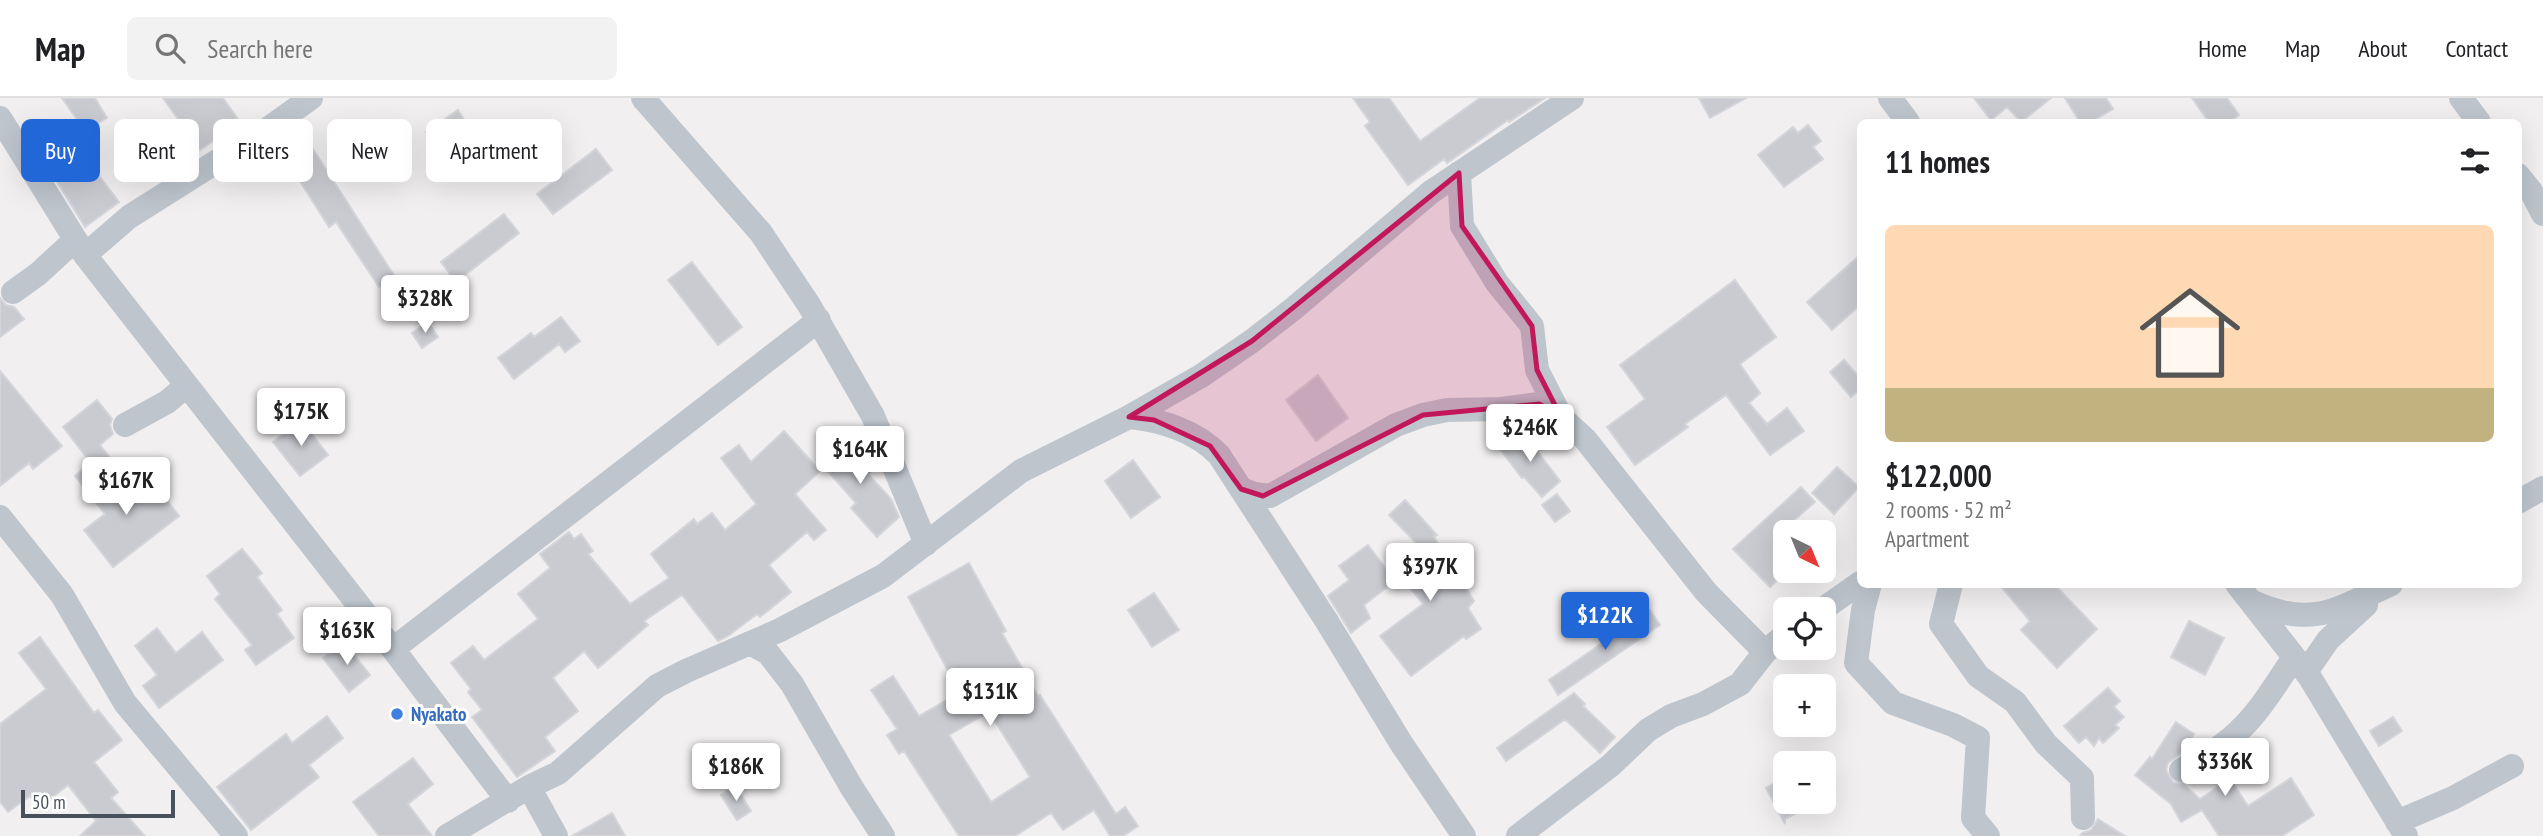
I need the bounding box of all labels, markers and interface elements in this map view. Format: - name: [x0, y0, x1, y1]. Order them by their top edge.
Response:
- search box: [127, 17, 617, 80]
- text: Map: [35, 27, 85, 70]
- icon: search: [151, 29, 189, 67]
- text: Search here: [207, 32, 313, 65]
- text: Home: [2198, 33, 2247, 64]
- text: Map: [2285, 33, 2320, 64]
- text: About: [2358, 33, 2407, 64]
- text: Contact: [2445, 33, 2508, 64]
- chip: Buy: [21, 119, 100, 182]
- chip: Rent: [114, 119, 199, 182]
- chip: Filters: [213, 119, 313, 182]
- chip: New: [327, 119, 412, 182]
- chip: Apartment: [426, 119, 562, 182]
- text: 11 homes: [1885, 142, 1990, 181]
- icon: filters: [2456, 142, 2494, 180]
- icon: home: [2127, 270, 2253, 396]
- pin: $328K: [376, 275, 474, 335]
- text: $328K: [397, 283, 453, 312]
- pin: $175K: [252, 388, 350, 448]
- text: $175K: [273, 396, 329, 425]
- pin: $246K: [1481, 404, 1579, 464]
- text: $246K: [1502, 412, 1558, 441]
- pin: $164K: [811, 426, 909, 486]
- text: $164K: [832, 434, 888, 463]
- text: $122,000: [1885, 456, 1992, 495]
- pin: $167K: [77, 458, 175, 517]
- text: $167K: [98, 465, 154, 494]
- text: 2 rooms · 52 m²: [1885, 495, 2012, 524]
- north arrow: [1773, 520, 1836, 583]
- map controls: [1773, 520, 1836, 814]
- text: Apartment: [1885, 524, 1969, 553]
- pin: $397K: [1381, 544, 1479, 603]
- text: $397K: [1402, 551, 1458, 580]
- pin: $122K: [1556, 592, 1654, 652]
- button: locate: [1773, 597, 1836, 660]
- text: $122K: [1577, 600, 1633, 629]
- pin: $163K: [298, 608, 396, 667]
- text: $163K: [319, 615, 375, 644]
- pin: $131K: [941, 668, 1039, 728]
- button: +: [1773, 674, 1836, 737]
- text: $131K: [962, 676, 1018, 705]
- place label: Nyakato: [411, 702, 466, 726]
- marker: Nyakato: [389, 706, 405, 722]
- pin: $336K: [2176, 738, 2274, 798]
- pin: $186K: [687, 744, 785, 803]
- text: $336K: [2197, 746, 2253, 775]
- text: $186K: [708, 751, 764, 780]
- button: −: [1773, 751, 1836, 814]
- scale bar: [21, 787, 175, 819]
- text: 50 m: [32, 790, 66, 814]

